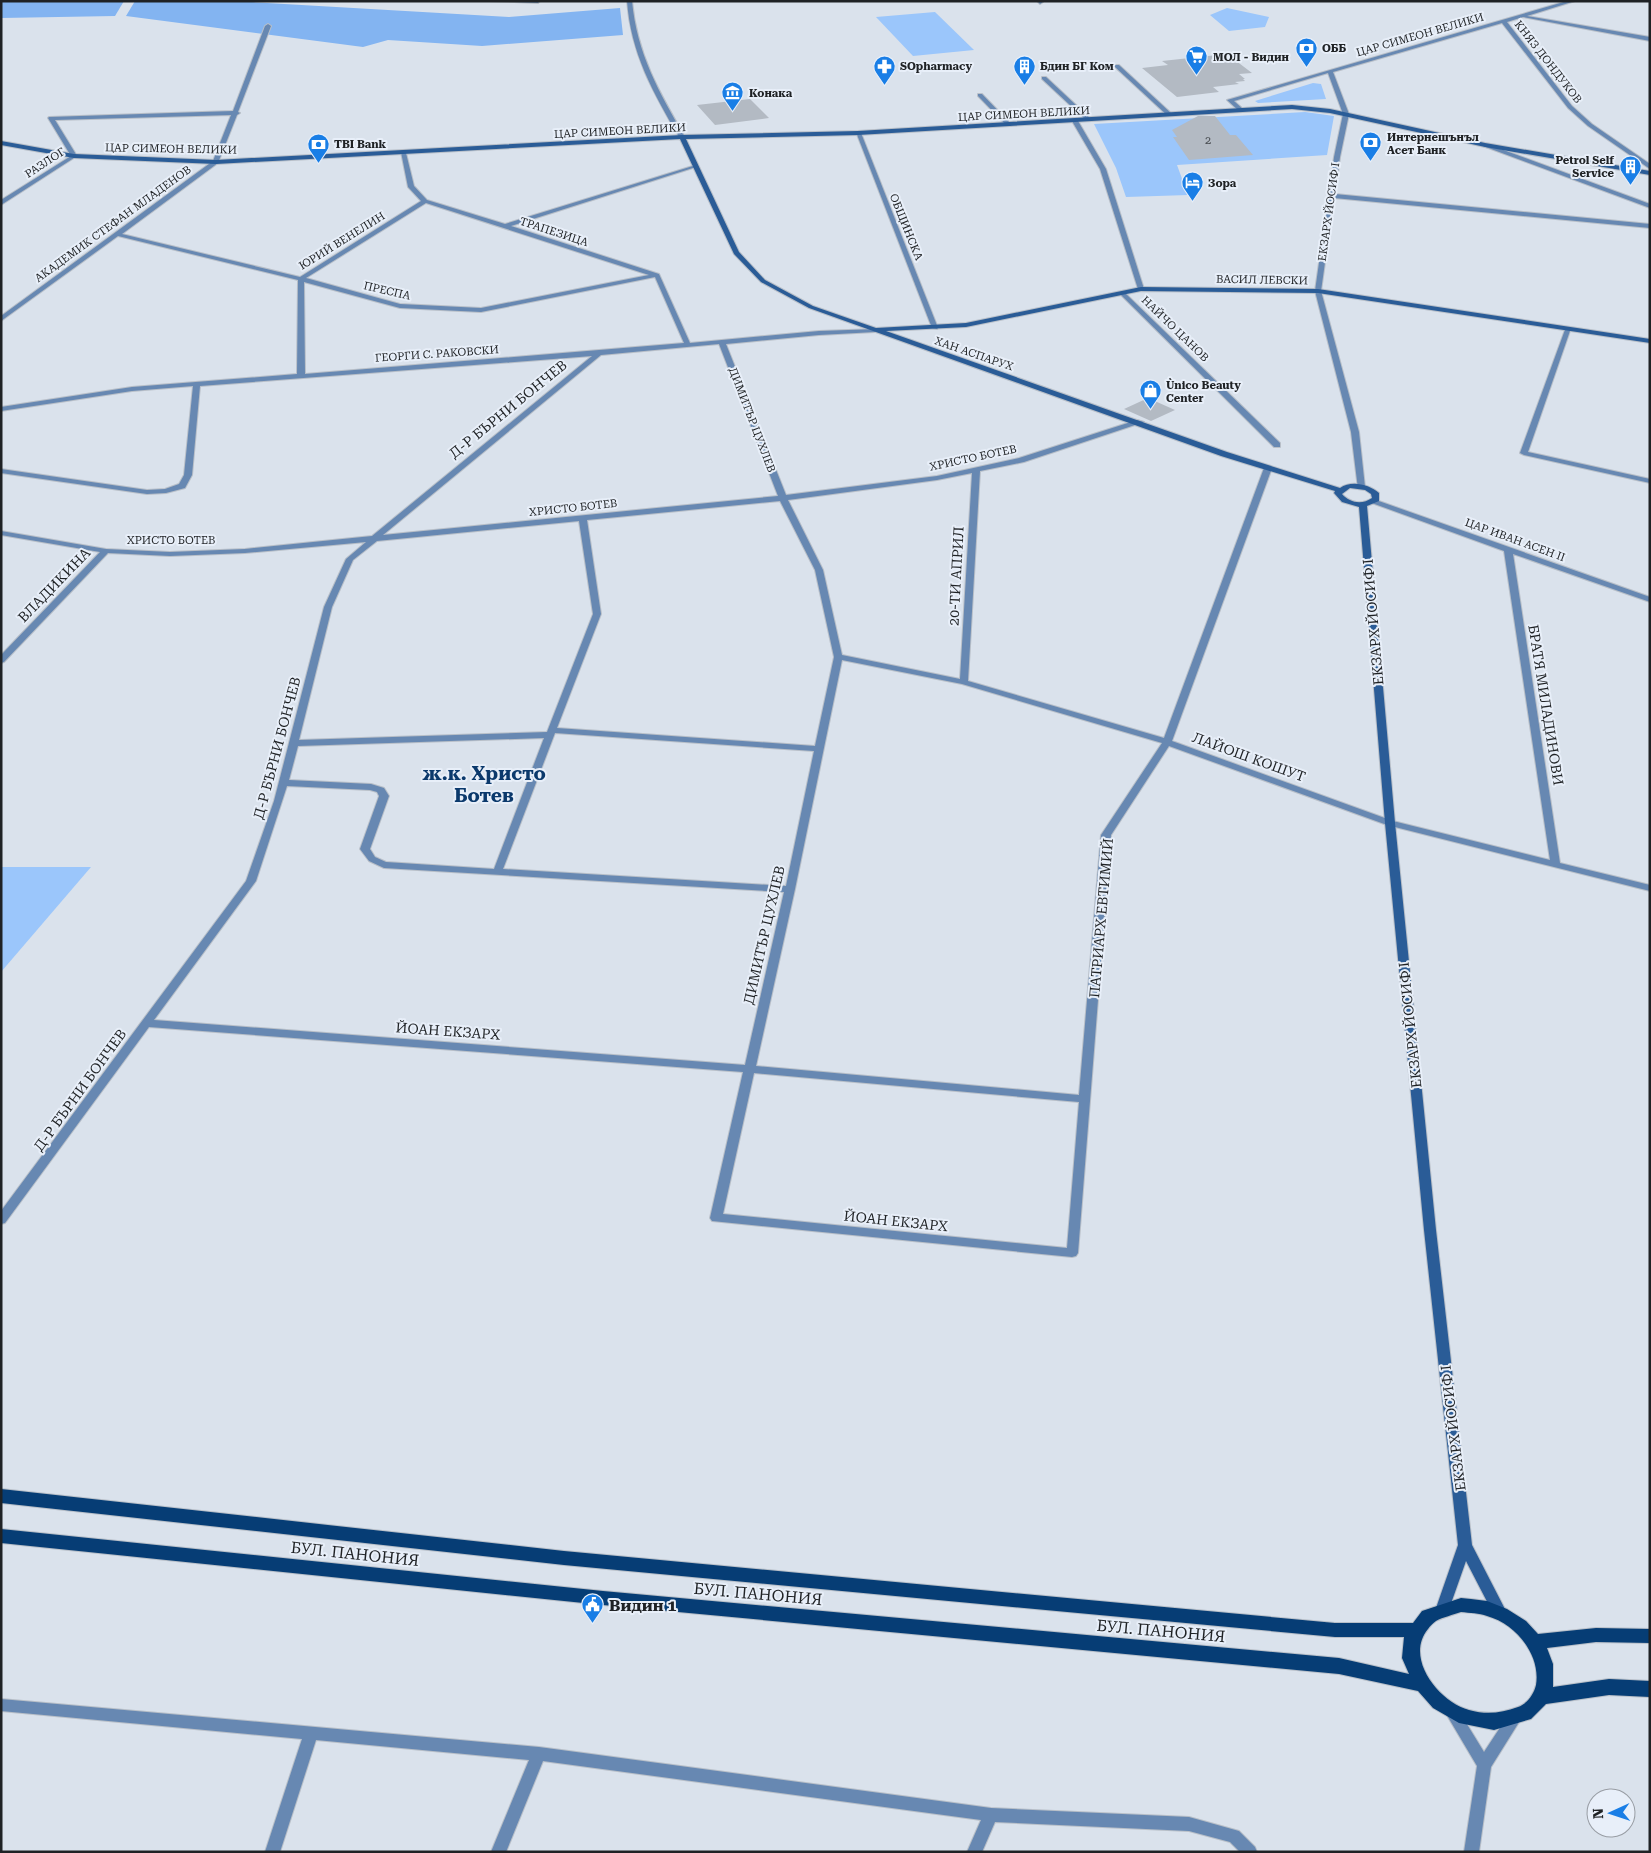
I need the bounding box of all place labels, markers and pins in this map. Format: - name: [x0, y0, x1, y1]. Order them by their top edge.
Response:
- bank icon: ОББ: [1294, 36, 1318, 67]
- place label: ОББ: [1322, 42, 1346, 55]
- supermarket icon: МОЛ - Видин: [1185, 45, 1209, 76]
- place label: МОЛ - Видин: [1213, 51, 1289, 64]
- pharmacy icon: SOpharmacy: [872, 54, 896, 85]
- building icon: Бдин БГ Ком: [1012, 54, 1036, 85]
- place label: SOpharmacy: [900, 60, 972, 73]
- place label: Бдин БГ Ком: [1040, 60, 1114, 73]
- museum icon: Конака: [721, 81, 745, 112]
- place label: Конака: [749, 87, 793, 100]
- bank icon: Интернешънъл Асет Банк: [1359, 131, 1383, 162]
- place label: Интернешънъл Асет Банк: [1387, 131, 1479, 157]
- bank icon: TBI Bank: [306, 132, 330, 163]
- place label: TBI Bank: [334, 138, 387, 151]
- place label: Petrol Self Service: [1555, 154, 1615, 180]
- building icon: Petrol Self Service: [1618, 154, 1642, 185]
- hotel icon: Зора: [1180, 171, 1204, 202]
- place label: Зора: [1208, 177, 1237, 190]
- place label: Ùnico Beauty Center: [1166, 378, 1241, 405]
- shop icon: Ùnico Beauty Center: [1138, 379, 1162, 410]
- public building icon: Видин 1: [581, 1593, 605, 1624]
- place label: Видин 1: [609, 1596, 677, 1615]

